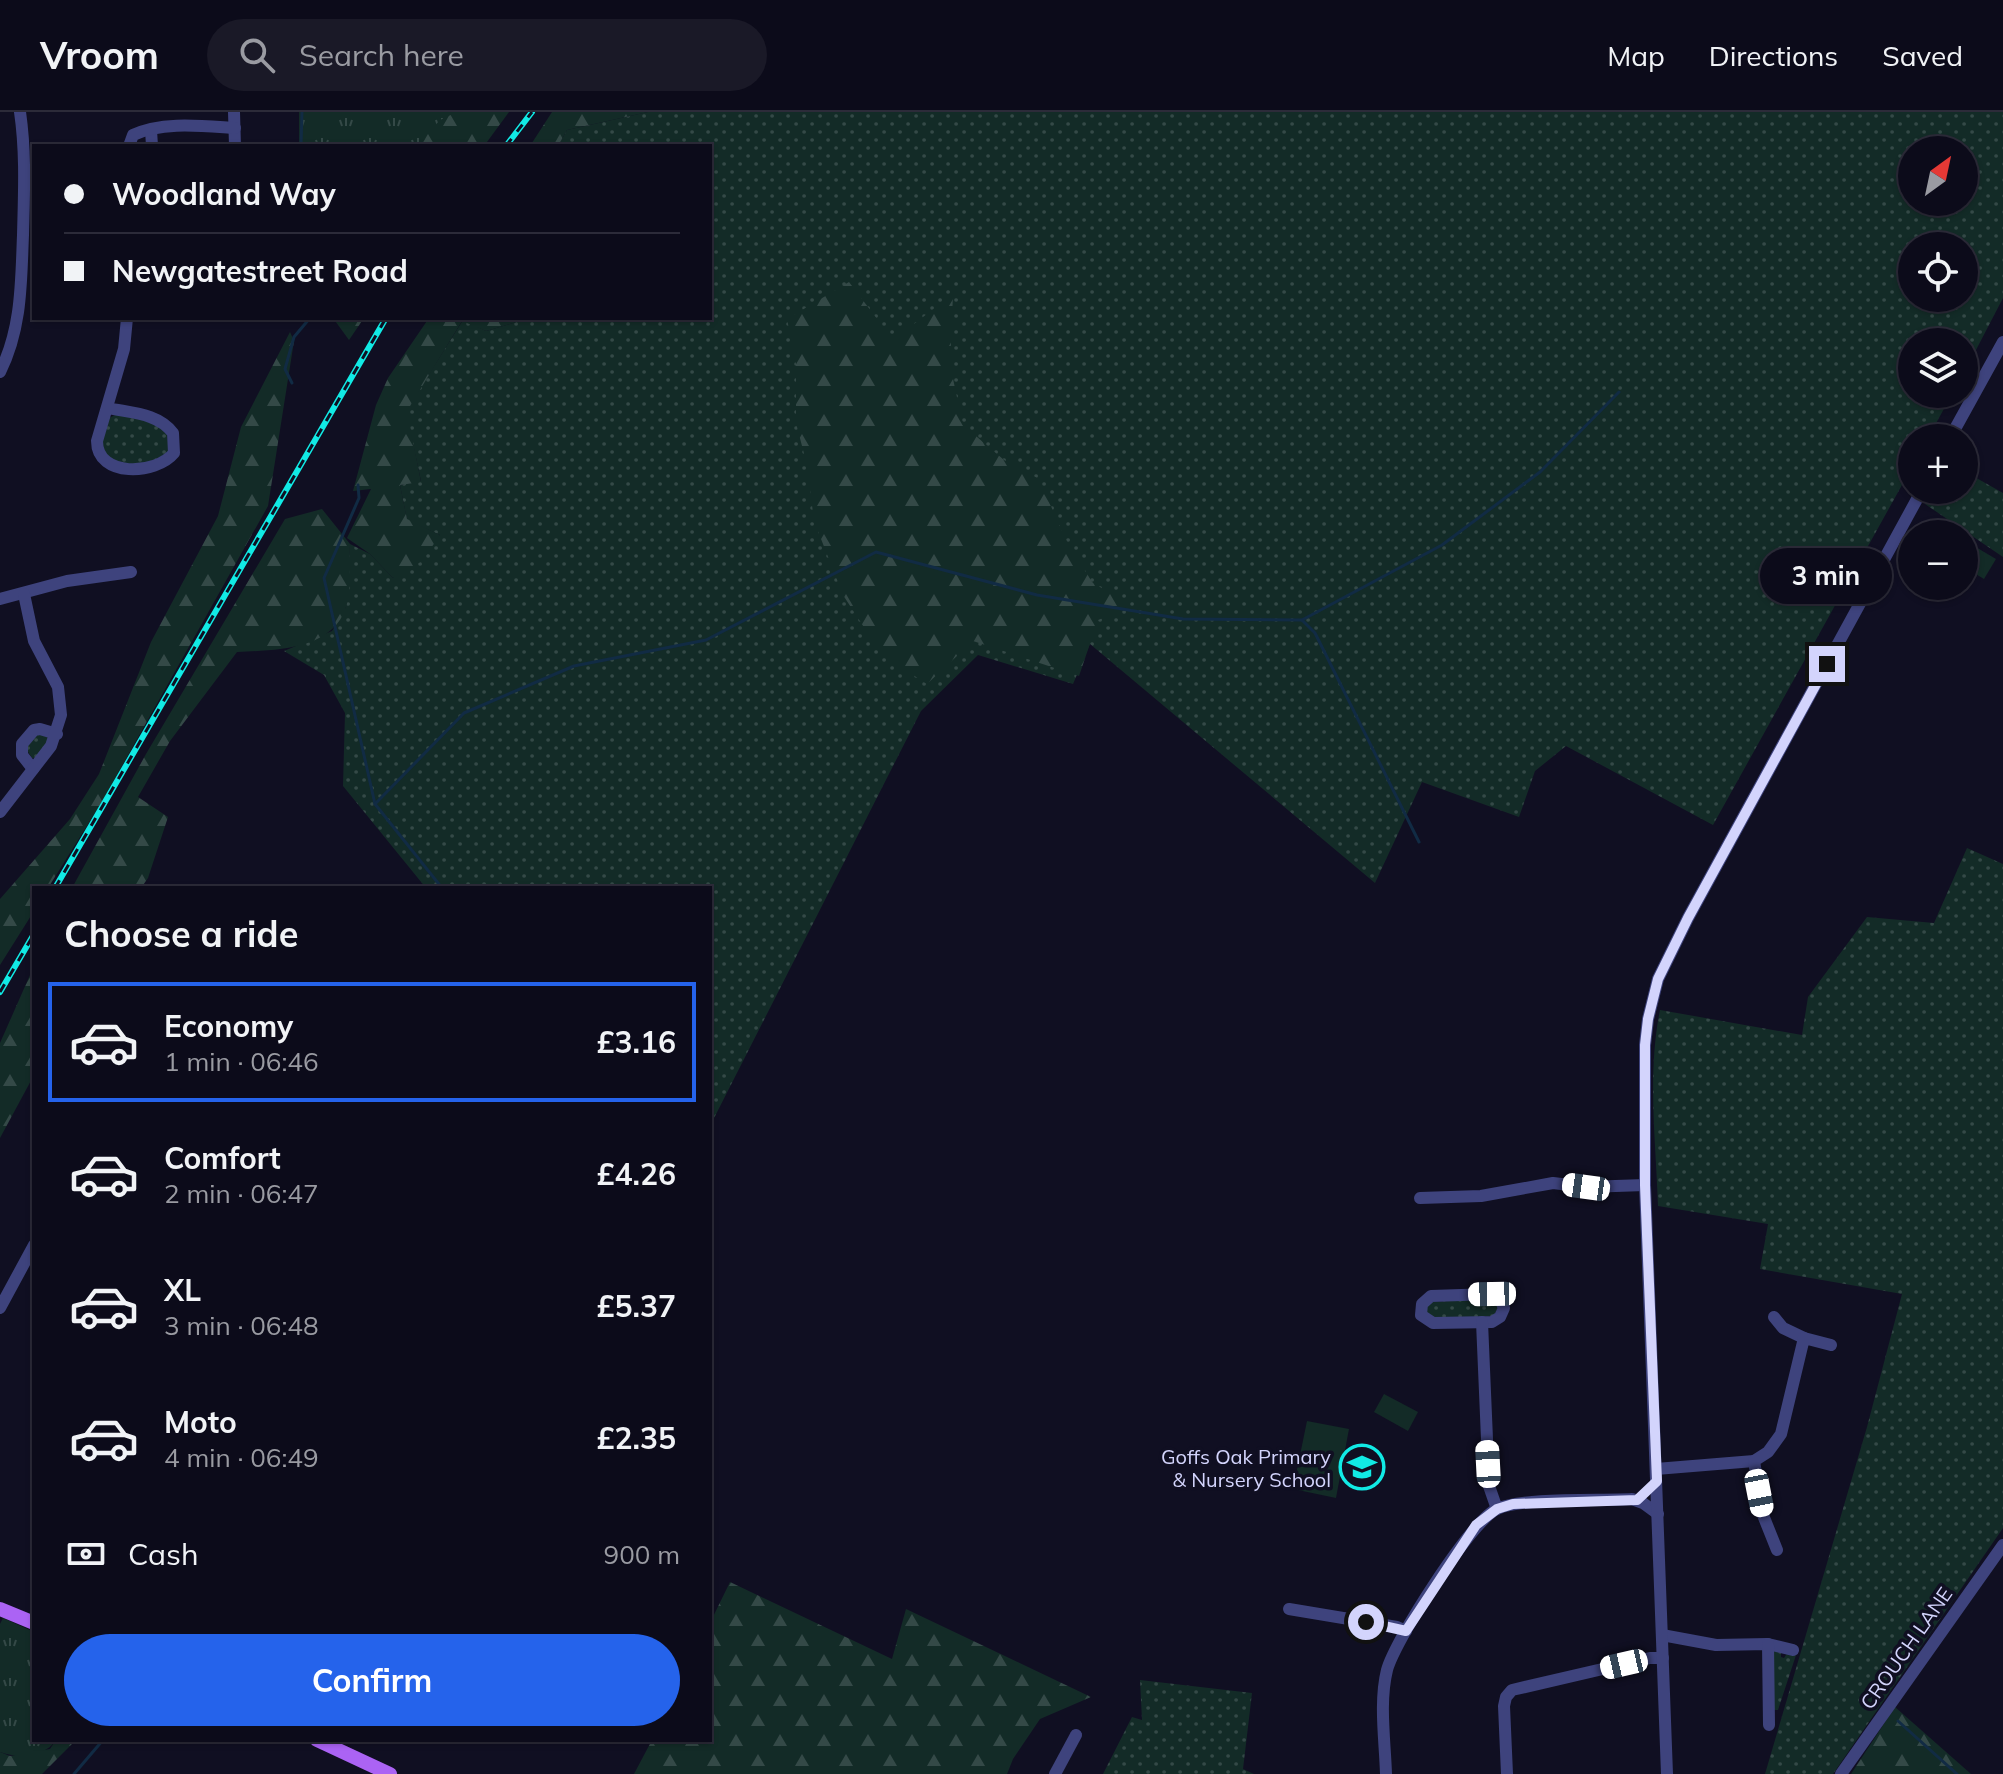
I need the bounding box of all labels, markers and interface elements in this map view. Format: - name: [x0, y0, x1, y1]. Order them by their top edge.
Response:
- search box: [207, 19, 767, 91]
- text: Vroom: [40, 31, 159, 79]
- icon: search: [235, 33, 279, 77]
- text: Search here: [299, 36, 464, 74]
- text: Map: [1607, 38, 1665, 73]
- text: Directions: [1709, 38, 1838, 73]
- text: Saved: [1882, 38, 1963, 73]
- north arrow: [1898, 136, 1978, 216]
- map controls: [1898, 136, 1978, 600]
- text: Woodland Way: [112, 175, 336, 213]
- button: locate: [1898, 232, 1978, 312]
- text: Newgatestreet Road: [112, 252, 408, 290]
- button: layers: [1898, 328, 1978, 408]
- button: +: [1898, 424, 1978, 504]
- button: −: [1898, 520, 1978, 600]
- callout: 3 min: [1761, 548, 1893, 604]
- text: 3 min: [1792, 559, 1860, 592]
- route end: [1809, 646, 1845, 682]
- text: Choose a ride: [64, 911, 298, 956]
- icon: car: [68, 1006, 140, 1078]
- text: Economy: [164, 1007, 293, 1045]
- text: £3.16: [597, 1023, 676, 1061]
- text: 1 min · 06:46: [164, 1045, 319, 1078]
- icon: car: [68, 1138, 140, 1210]
- text: Comfort: [164, 1139, 281, 1177]
- text: £4.26: [597, 1155, 676, 1193]
- car: [1561, 1172, 1611, 1202]
- text: 2 min · 06:47: [164, 1177, 319, 1210]
- icon: car: [68, 1270, 140, 1342]
- text: XL: [164, 1271, 201, 1309]
- car: [1468, 1282, 1516, 1306]
- text: £5.37: [597, 1287, 676, 1325]
- text: 3 min · 06:48: [164, 1309, 319, 1342]
- icon: car: [68, 1402, 140, 1474]
- text: Moto: [164, 1403, 237, 1441]
- text: £2.35: [597, 1419, 676, 1457]
- car: [1475, 1439, 1501, 1489]
- text: 4 min · 06:49: [164, 1441, 319, 1474]
- school or university icon: Goffs Oak Primary & Nursery School: [1338, 1443, 1386, 1491]
- place label: Goffs Oak Primary & Nursery School: [1161, 1444, 1331, 1492]
- car: [1743, 1467, 1775, 1519]
- icon: cash: [64, 1532, 108, 1576]
- text: Cash: [128, 1535, 199, 1573]
- text: 900 m: [604, 1538, 680, 1571]
- street label: CROUCH LANE: [1855, 1582, 1957, 1714]
- route start: [1348, 1604, 1384, 1640]
- button: Confirm: [64, 1634, 680, 1726]
- car: [1598, 1647, 1650, 1681]

